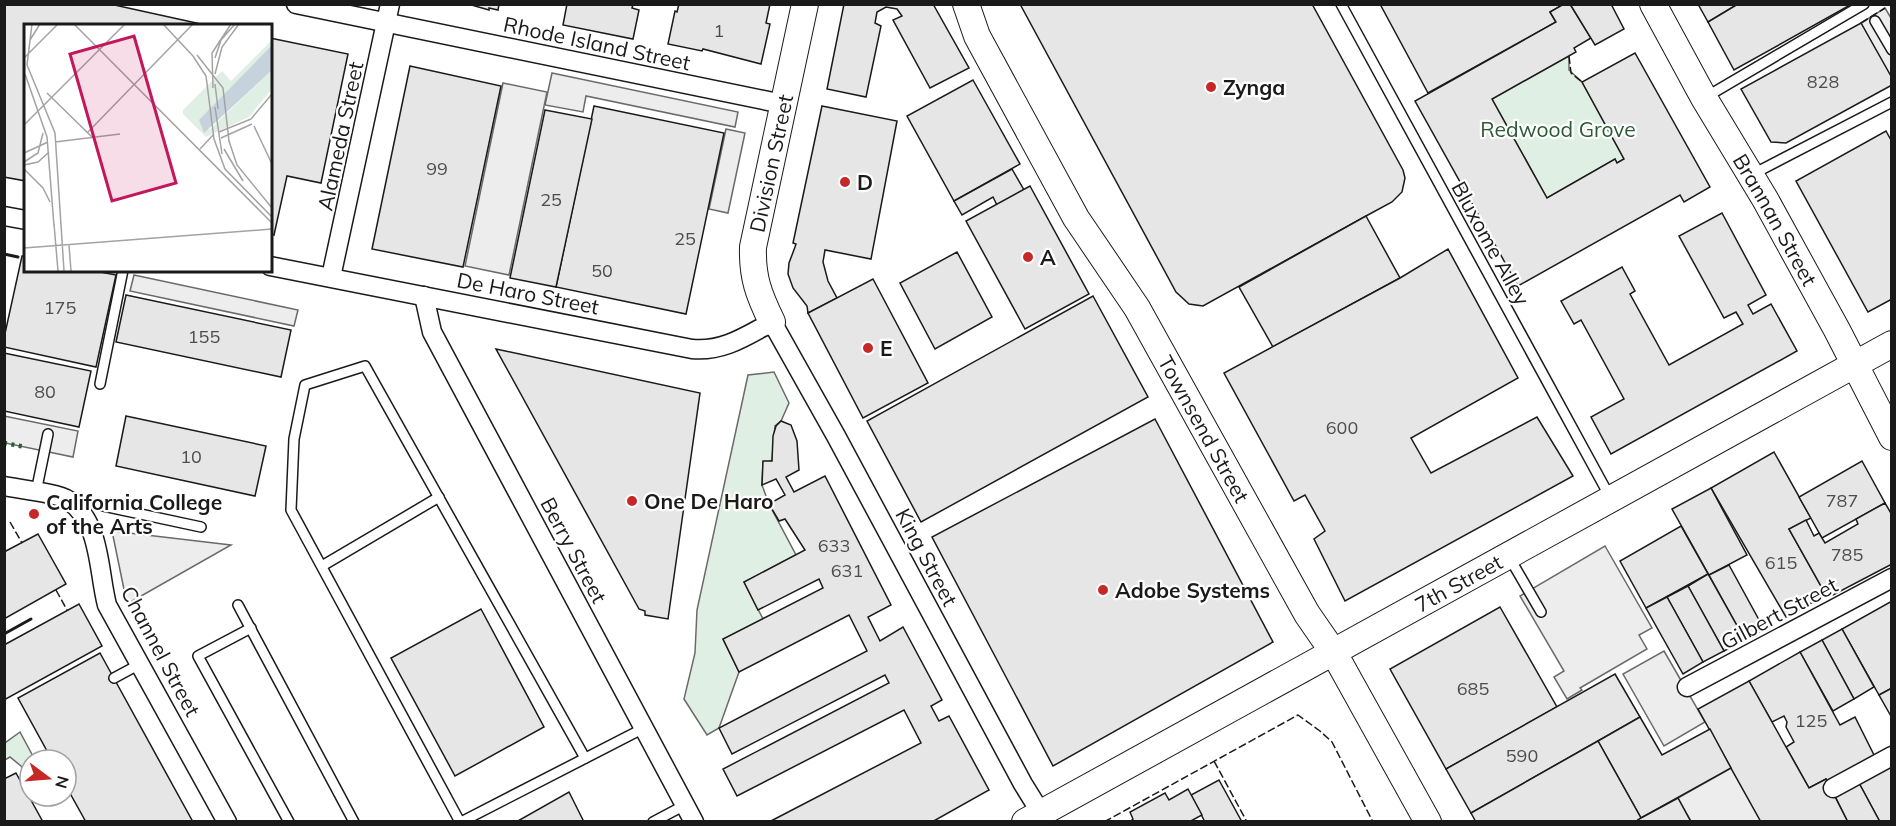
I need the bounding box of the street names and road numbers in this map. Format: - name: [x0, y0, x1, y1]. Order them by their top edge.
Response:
- street label: Rhode Island Street: [501, 11, 693, 75]
- street label: Alameda Street: [312, 59, 368, 213]
- street label: Division Street: [744, 92, 798, 234]
- street label: Brannan Street: [1728, 149, 1823, 290]
- street label: Bluxome Alley: [1446, 177, 1536, 309]
- street label: De Haro Street: [455, 266, 601, 320]
- street label: Townsend Street: [1153, 351, 1255, 507]
- street label: Berry Street: [535, 493, 613, 607]
- street label: King Street: [890, 504, 964, 610]
- street label: 7th Street: [1410, 548, 1507, 618]
- street label: Gilbert Street: [1716, 571, 1842, 655]
- street label: Channel Street: [116, 581, 206, 721]

